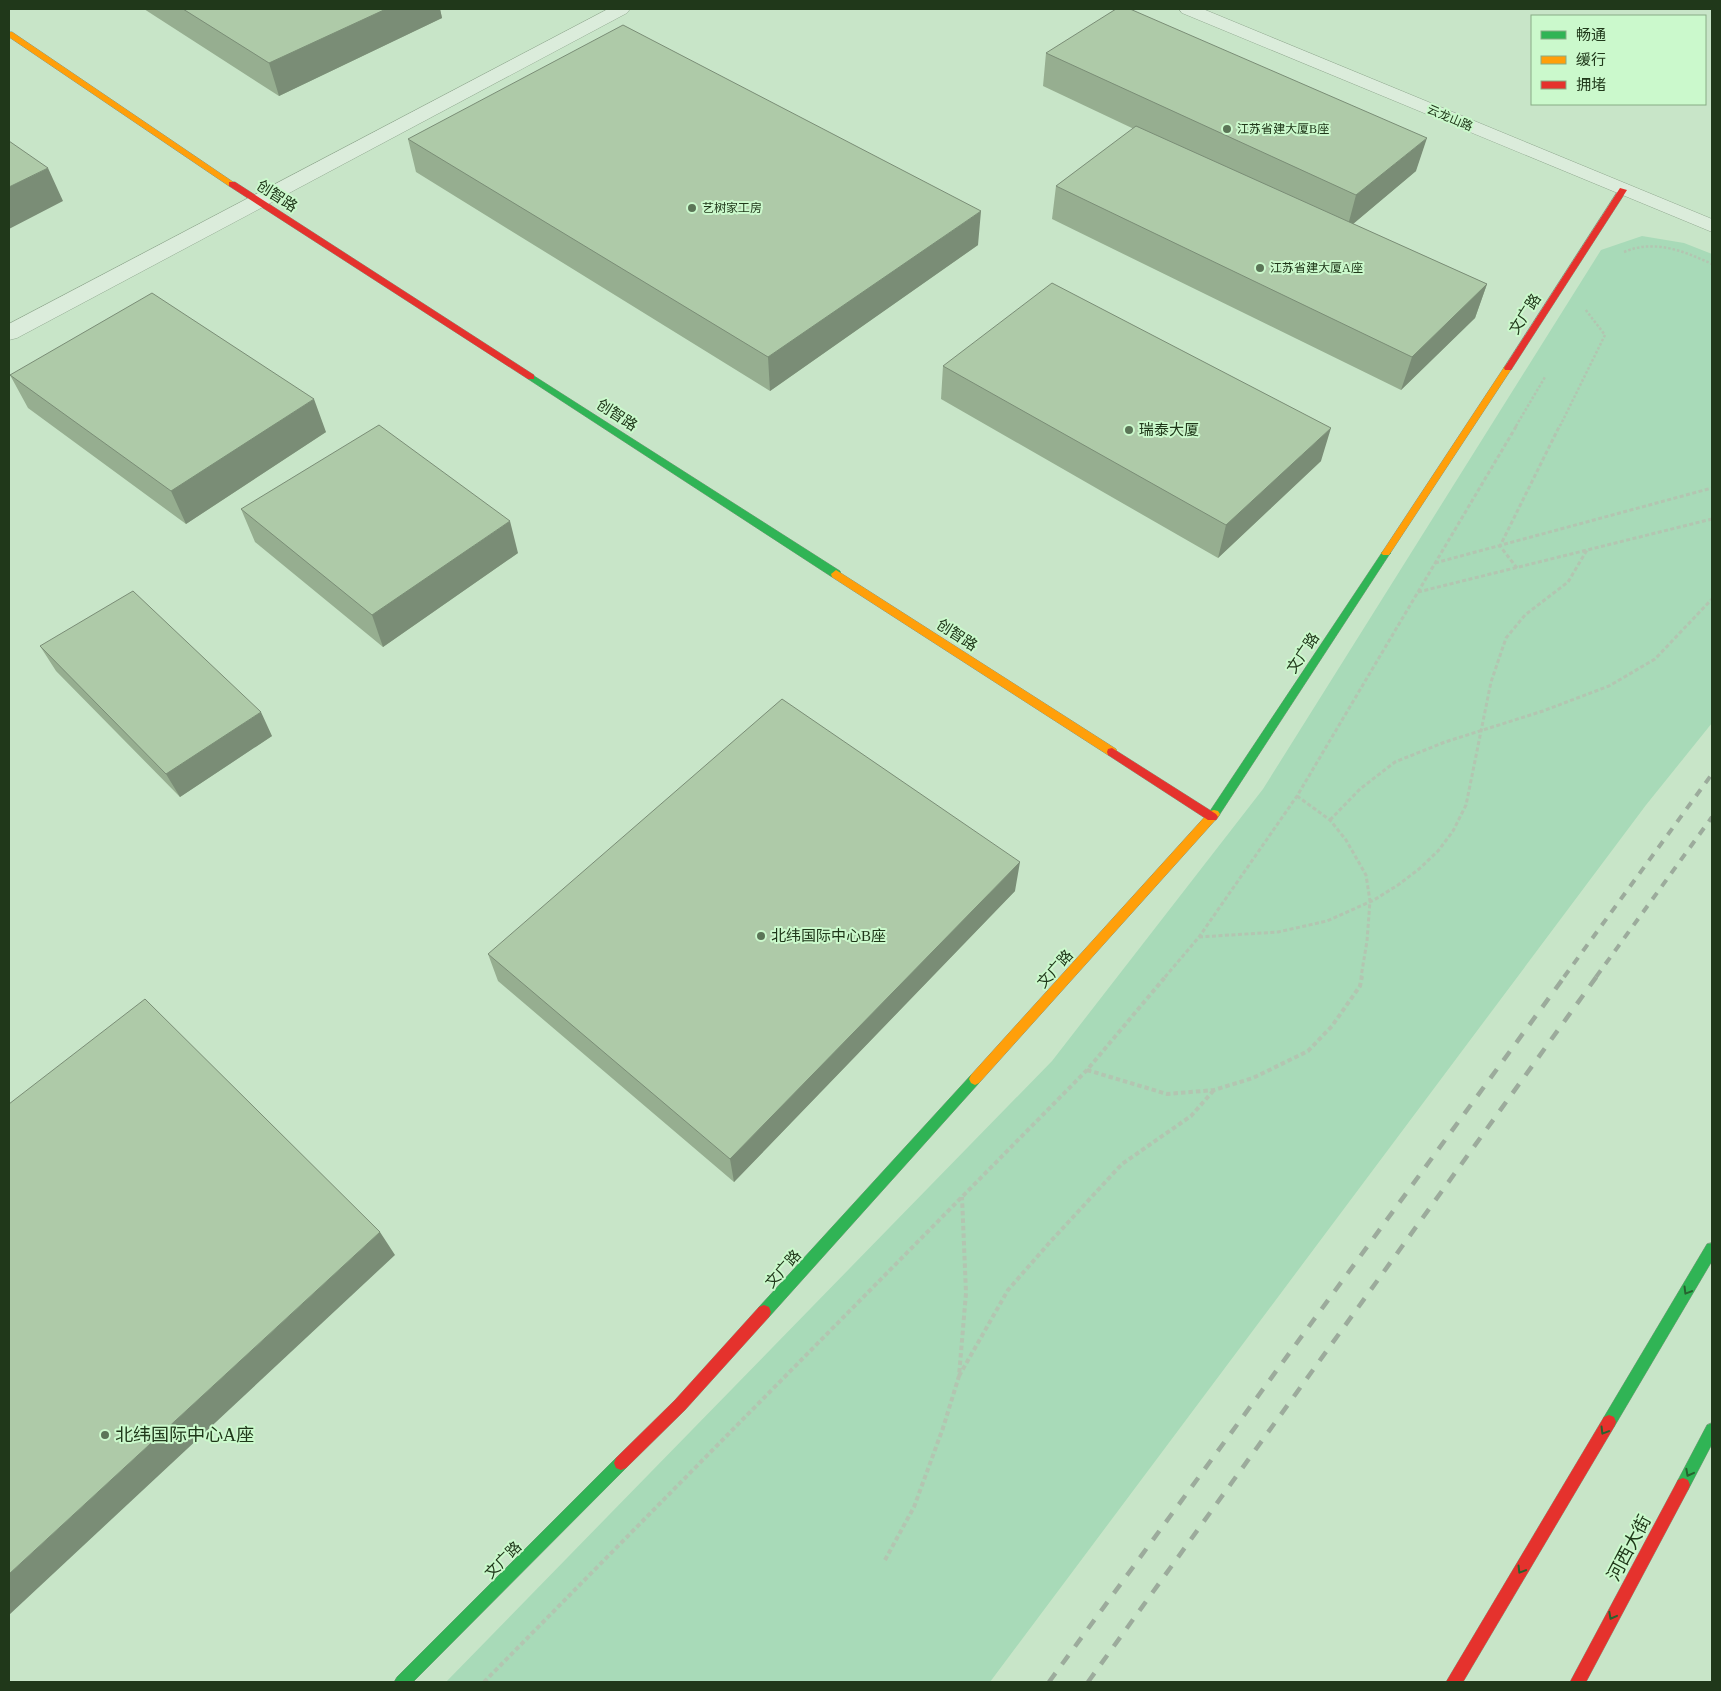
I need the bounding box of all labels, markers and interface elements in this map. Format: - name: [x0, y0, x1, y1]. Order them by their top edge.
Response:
- legend: [1531, 15, 1706, 105]
- text: 畅通: [1576, 27, 1606, 43]
- text: 缓行: [1576, 52, 1606, 68]
- text: 拥堵: [1576, 77, 1606, 93]
- street label: 云龙山路: [1425, 102, 1475, 134]
- place label: 江苏省建大厦B座: [1237, 122, 1329, 136]
- marker: 江苏省建大厦B座: [1221, 123, 1233, 135]
- street label: 创智路: [254, 176, 301, 215]
- place label: 艺树家工房: [702, 201, 762, 215]
- marker: 艺树家工房: [686, 202, 698, 214]
- place label: 江苏省建大厦A座: [1270, 261, 1363, 275]
- marker: 江苏省建大厦A座: [1254, 262, 1266, 274]
- street label: 文广路: [1506, 291, 1544, 337]
- street label: 创智路: [594, 395, 641, 434]
- place label: 瑞泰大厦: [1139, 422, 1199, 438]
- marker: 瑞泰大厦: [1123, 424, 1135, 436]
- street label: 创智路: [934, 615, 981, 654]
- street label: 文广路: [1284, 630, 1322, 676]
- place label: 北纬国际中心B座: [771, 927, 886, 944]
- marker: 北纬国际中心B座: [755, 930, 767, 942]
- street label: 文广路: [1034, 947, 1076, 991]
- street label: 文广路: [762, 1247, 804, 1291]
- one-way arrow: [1684, 1286, 1694, 1295]
- place label: 北纬国际中心A座: [115, 1425, 254, 1445]
- one-way arrow: [1601, 1425, 1611, 1434]
- marker: 北纬国际中心A座: [99, 1429, 111, 1441]
- one-way arrow: [1685, 1468, 1695, 1477]
- street label: 河西大街: [1603, 1512, 1655, 1584]
- street label: 文广路: [481, 1538, 525, 1582]
- one-way arrow: [1517, 1565, 1527, 1574]
- one-way arrow: [1608, 1611, 1618, 1620]

